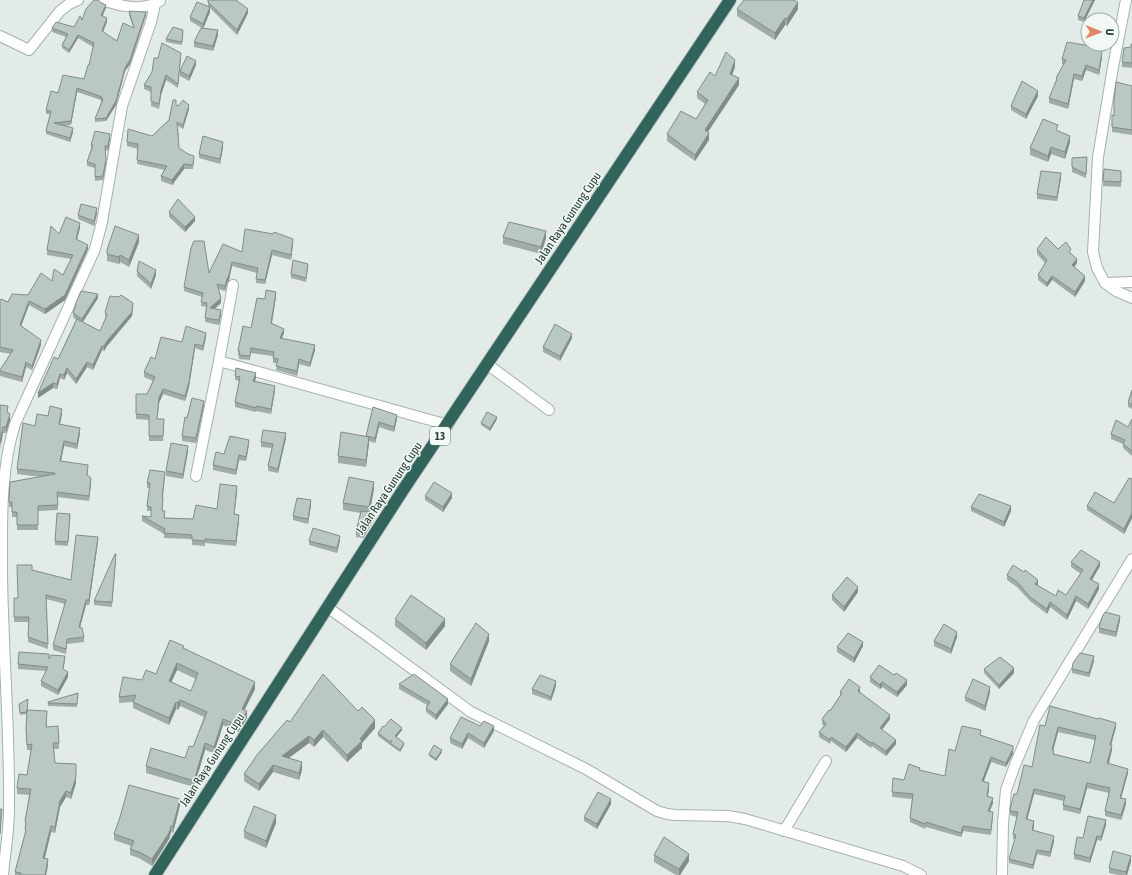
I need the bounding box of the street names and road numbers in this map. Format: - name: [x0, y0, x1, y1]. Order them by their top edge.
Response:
- street label: Jalan Raya Gunung Cupu: [532, 169, 604, 267]
- road number: 13: [430, 427, 450, 445]
- street label: Jalan Raya Gunung Cupu: [353, 439, 425, 537]
- street label: Jalan Raya Gunung Cupu: [177, 711, 247, 809]

